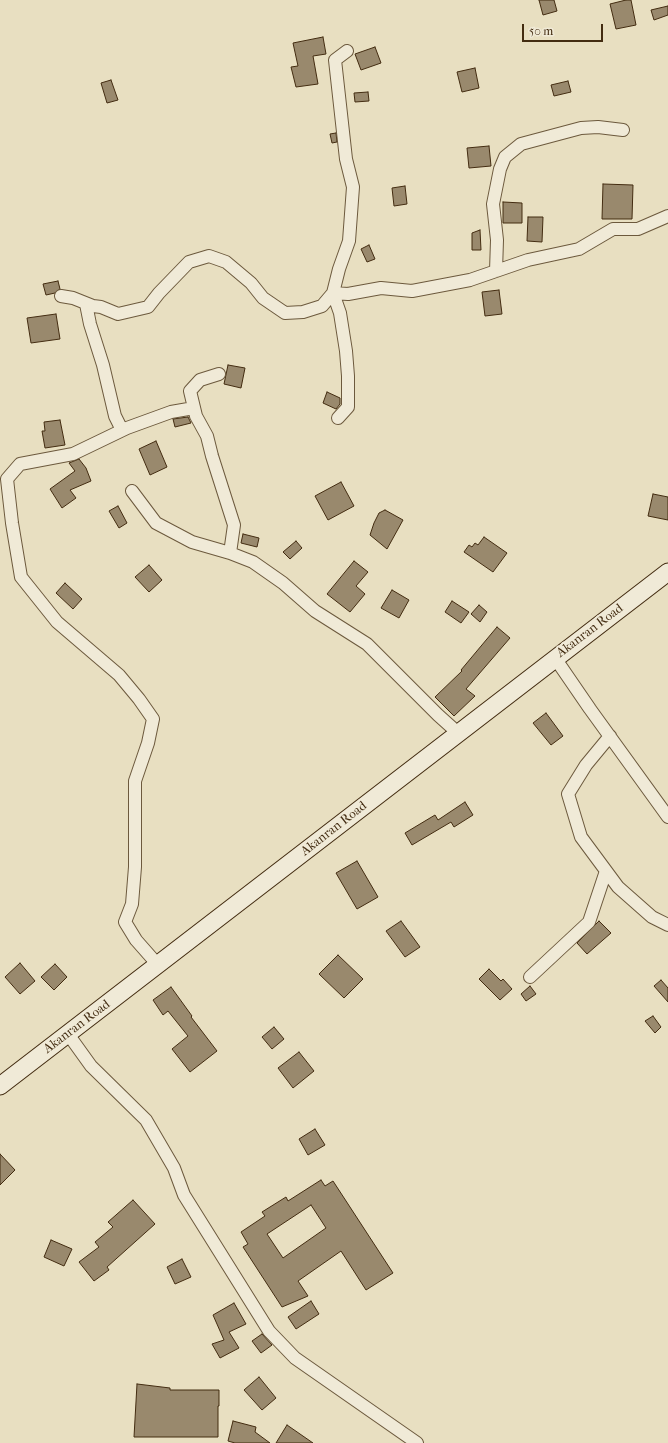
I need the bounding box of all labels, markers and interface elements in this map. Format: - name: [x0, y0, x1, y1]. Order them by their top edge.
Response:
- scale bar: [524, 16, 605, 42]
- text: 50 m: [529, 24, 553, 38]
- street label: Akanran Road: [554, 601, 626, 661]
- street label: Akanran Road: [298, 798, 370, 860]
- street label: Akanran Road: [41, 997, 113, 1057]

